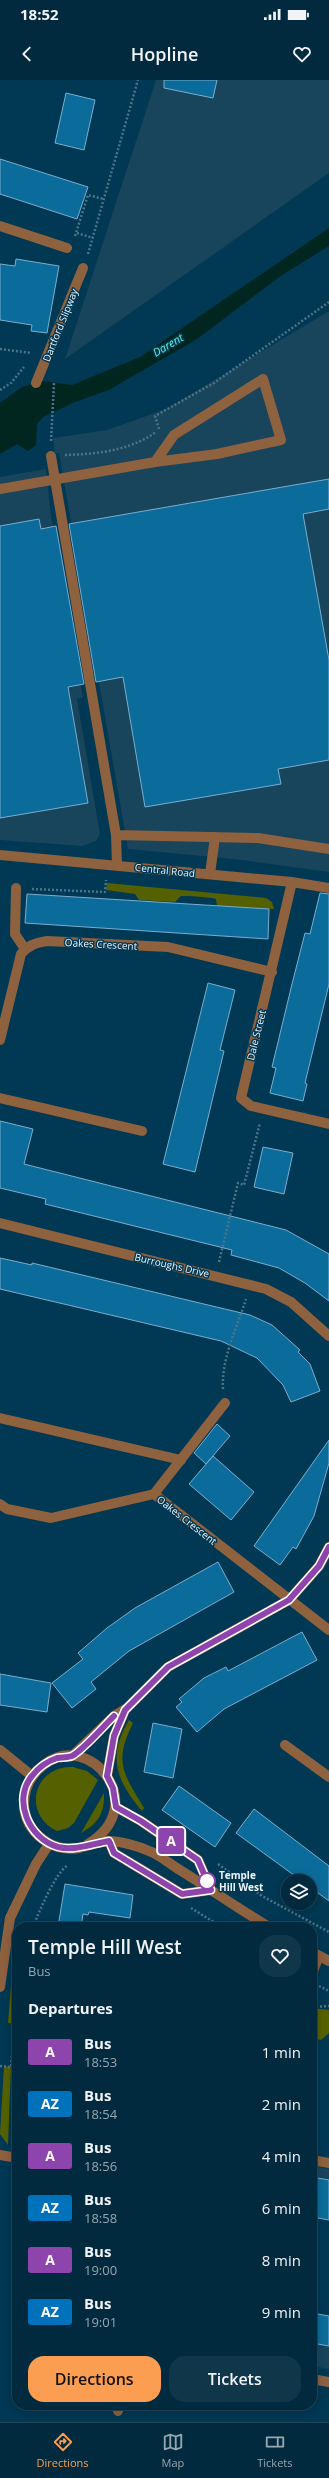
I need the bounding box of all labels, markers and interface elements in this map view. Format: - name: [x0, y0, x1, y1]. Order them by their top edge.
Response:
- text: 18:52: [20, 4, 59, 24]
- text: Hopline: [131, 42, 198, 66]
- icon: back: [16, 43, 38, 65]
- icon: heart: [291, 43, 313, 65]
- street label: Dartford Slipway: [39, 285, 81, 364]
- water label: Darent: [150, 329, 186, 360]
- street label: Central Road: [134, 860, 196, 880]
- street label: Oakes Crescent: [64, 935, 138, 953]
- street label: Dale Street: [243, 1008, 269, 1062]
- street label: Burroughs Drive: [133, 1250, 211, 1280]
- street label: Oakes Crescent: [154, 1492, 220, 1548]
- line badge: A: [158, 1828, 184, 1854]
- text: A: [166, 1831, 176, 1850]
- place label: Temple Hill West: [219, 1868, 264, 1894]
- marker: Temple Hill West: [198, 1872, 216, 1890]
- map controls: [281, 1874, 317, 1910]
- button: layers: [281, 1874, 317, 1910]
- text: Temple Hill West: [28, 1934, 182, 1960]
- button: heart: [259, 1935, 301, 1977]
- text: Bus: [28, 1962, 51, 1980]
- text: Departures: [28, 1998, 113, 2018]
- text: Bus: [84, 2033, 111, 2053]
- text: A: [45, 2042, 55, 2061]
- text: 1 min: [262, 2042, 301, 2062]
- text: 18:53: [84, 2053, 117, 2071]
- text: Bus: [84, 2085, 111, 2105]
- text: AZ: [41, 2094, 59, 2113]
- text: 2 min: [262, 2094, 301, 2114]
- text: 18:54: [84, 2105, 117, 2123]
- text: Bus: [84, 2137, 111, 2157]
- text: A: [45, 2146, 55, 2165]
- text: 4 min: [262, 2146, 301, 2166]
- text: 18:56: [84, 2157, 117, 2175]
- text: Bus: [84, 2189, 111, 2209]
- text: AZ: [41, 2198, 59, 2217]
- text: 6 min: [262, 2198, 301, 2218]
- text: 18:58: [84, 2209, 117, 2227]
- text: Bus: [84, 2241, 111, 2261]
- text: A: [45, 2250, 55, 2269]
- text: 8 min: [262, 2250, 301, 2270]
- text: 19:00: [84, 2261, 117, 2279]
- text: Bus: [84, 2293, 111, 2313]
- text: AZ: [41, 2302, 59, 2321]
- text: 9 min: [262, 2302, 301, 2322]
- text: 19:01: [84, 2313, 117, 2331]
- button: Directions: [28, 2356, 161, 2402]
- button: Tickets: [169, 2356, 301, 2402]
- tab: Directions: [37, 2431, 89, 2470]
- tab: Map: [162, 2431, 184, 2470]
- tab: Tickets: [257, 2431, 293, 2470]

